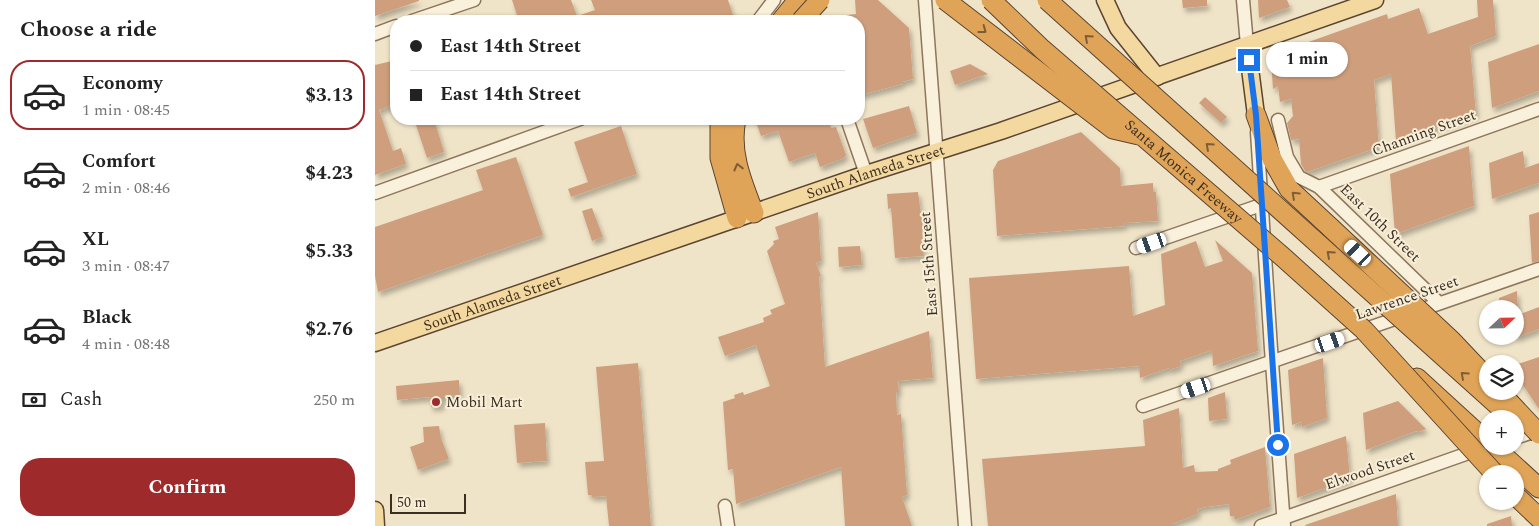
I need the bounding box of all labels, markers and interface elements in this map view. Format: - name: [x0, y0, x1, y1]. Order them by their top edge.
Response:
- text: Choose a ride: [20, 13, 157, 46]
- one-way arrow: [977, 24, 986, 32]
- text: East 14th Street: [440, 32, 581, 61]
- one-way arrow: [1084, 34, 1093, 43]
- callout: 1 min: [1267, 42, 1349, 78]
- text: 1 min: [1286, 47, 1328, 71]
- route end: [1238, 49, 1260, 71]
- text: Economy: [82, 69, 163, 98]
- icon: car: [22, 73, 67, 118]
- text: East 14th Street: [440, 80, 581, 109]
- text: $3.13: [305, 81, 353, 110]
- text: 1 min · 08:45: [82, 98, 170, 122]
- street label: Channing Street: [1369, 104, 1479, 162]
- street label: Santa Monica Freeway: [1119, 114, 1249, 230]
- street label: South Alameda Street: [803, 138, 948, 205]
- one-way arrow: [1205, 143, 1214, 152]
- text: Comfort: [82, 147, 156, 176]
- icon: car: [22, 151, 67, 196]
- text: $4.23: [305, 159, 353, 188]
- one-way arrow: [733, 162, 744, 171]
- text: 2 min · 08:46: [82, 176, 170, 200]
- street label: East 10th Street: [1334, 178, 1426, 268]
- one-way arrow: [1292, 192, 1301, 201]
- street label: East 15th Street: [914, 211, 944, 317]
- text: XL: [82, 225, 109, 254]
- icon: car: [22, 229, 67, 274]
- car: [1135, 231, 1168, 255]
- text: $5.33: [305, 237, 353, 266]
- car: [1341, 237, 1374, 269]
- one-way arrow: [1326, 251, 1335, 260]
- text: 3 min · 08:47: [82, 254, 170, 278]
- street label: South Alameda Street: [420, 268, 564, 337]
- street label: Lawrence Street: [1352, 270, 1462, 326]
- north arrow: [1479, 300, 1524, 345]
- map controls: [1479, 300, 1524, 510]
- text: Black: [82, 303, 132, 332]
- icon: car: [22, 307, 67, 352]
- text: $2.76: [305, 315, 353, 344]
- car: [1313, 330, 1346, 354]
- text: 4 min · 08:48: [82, 332, 170, 356]
- button: layers: [1479, 355, 1524, 400]
- one-way arrow: [1461, 371, 1470, 380]
- car: [1179, 376, 1212, 400]
- text: Cash: [60, 385, 102, 414]
- icon: cash: [20, 386, 48, 414]
- text: 250 m: [313, 388, 355, 412]
- place label: Mobil Mart: [446, 391, 523, 414]
- marker: Mobil Mart: [430, 396, 442, 408]
- button: +: [1479, 410, 1524, 455]
- route start: [1267, 434, 1289, 456]
- street label: Elwood Street: [1322, 444, 1418, 496]
- button: Confirm: [20, 458, 355, 516]
- button: −: [1479, 465, 1524, 510]
- scale bar: [390, 491, 466, 514]
- text: 50 m: [397, 492, 427, 513]

